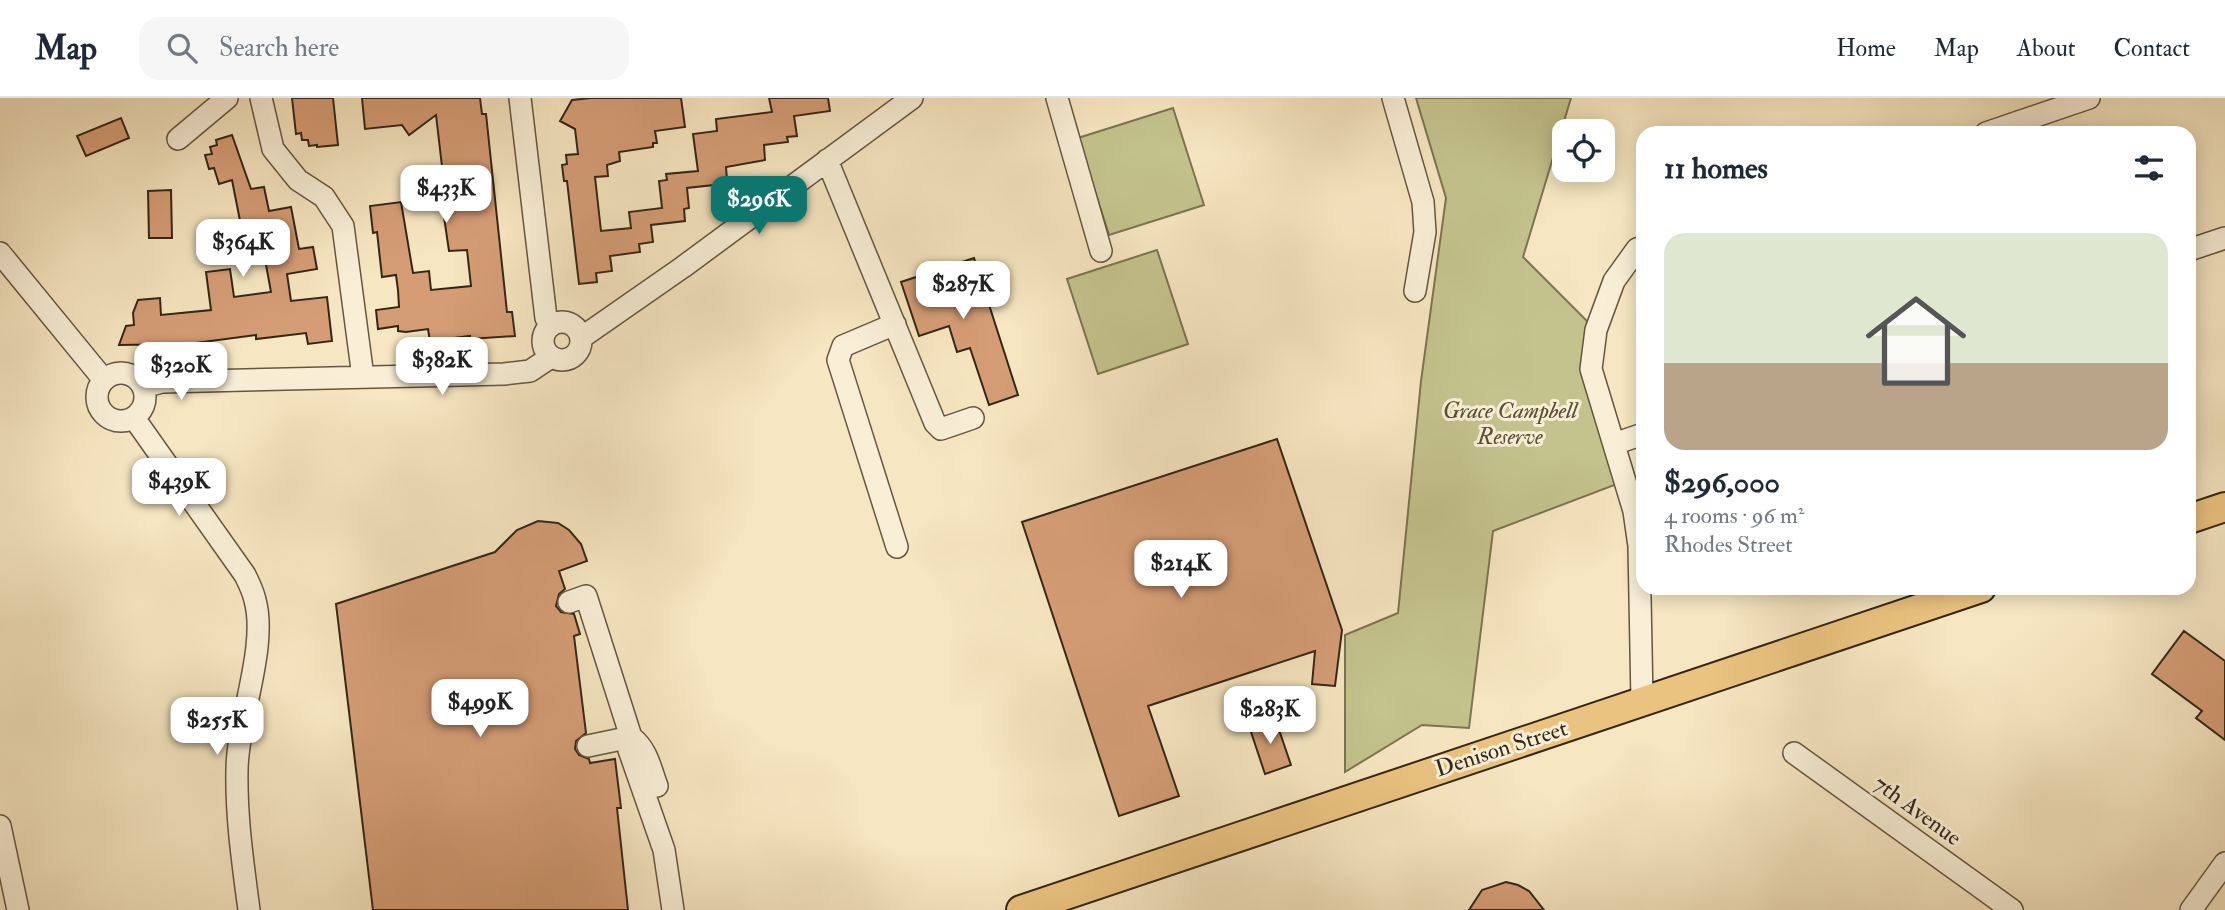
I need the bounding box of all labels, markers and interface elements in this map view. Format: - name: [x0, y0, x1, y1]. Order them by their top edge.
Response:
- search box: [139, 17, 629, 80]
- text: Map: [35, 28, 97, 69]
- icon: search: [163, 29, 201, 67]
- text: Search here: [219, 32, 339, 64]
- text: Home: [1836, 33, 1896, 64]
- text: Map: [1934, 33, 1979, 64]
- text: About: [2017, 33, 2076, 64]
- text: Contact: [2114, 33, 2190, 64]
- map controls: [1552, 119, 1615, 182]
- button: locate: [1552, 119, 1615, 182]
- icon: filters: [2130, 149, 2168, 187]
- text: 11 homes: [1664, 150, 1768, 187]
- pin: $433K: [397, 166, 495, 225]
- text: $433K: [416, 173, 476, 202]
- pin: $296K: [710, 176, 808, 236]
- text: $296K: [727, 184, 791, 213]
- pin: $364K: [194, 220, 292, 279]
- text: $364K: [212, 227, 274, 256]
- pin: $287K: [914, 262, 1012, 321]
- text: $287K: [932, 269, 994, 298]
- icon: home: [1853, 278, 1979, 404]
- pin: $382K: [393, 338, 491, 397]
- pin: $320K: [132, 342, 230, 402]
- text: $382K: [412, 345, 472, 374]
- text: $320K: [150, 350, 212, 379]
- park label: Grace Campbell Reserve: [1443, 396, 1579, 451]
- pin: $439K: [130, 458, 228, 518]
- text: $296,000: [1664, 464, 1780, 501]
- text: $439K: [148, 466, 210, 495]
- text: 4 rooms · 96 m²: [1664, 501, 1804, 530]
- text: Rhodes Street: [1664, 530, 1793, 559]
- pin: $214K: [1132, 540, 1230, 600]
- text: $214K: [1150, 548, 1212, 577]
- pin: $499K: [431, 680, 529, 739]
- pin: $283K: [1221, 686, 1319, 746]
- text: $499K: [447, 687, 513, 716]
- text: $283K: [1240, 694, 1300, 723]
- pin: $255K: [168, 698, 266, 757]
- text: $255K: [187, 705, 247, 734]
- street label: Denison Street: [1431, 713, 1571, 783]
- street label: 7th Avenue: [1868, 769, 1968, 852]

